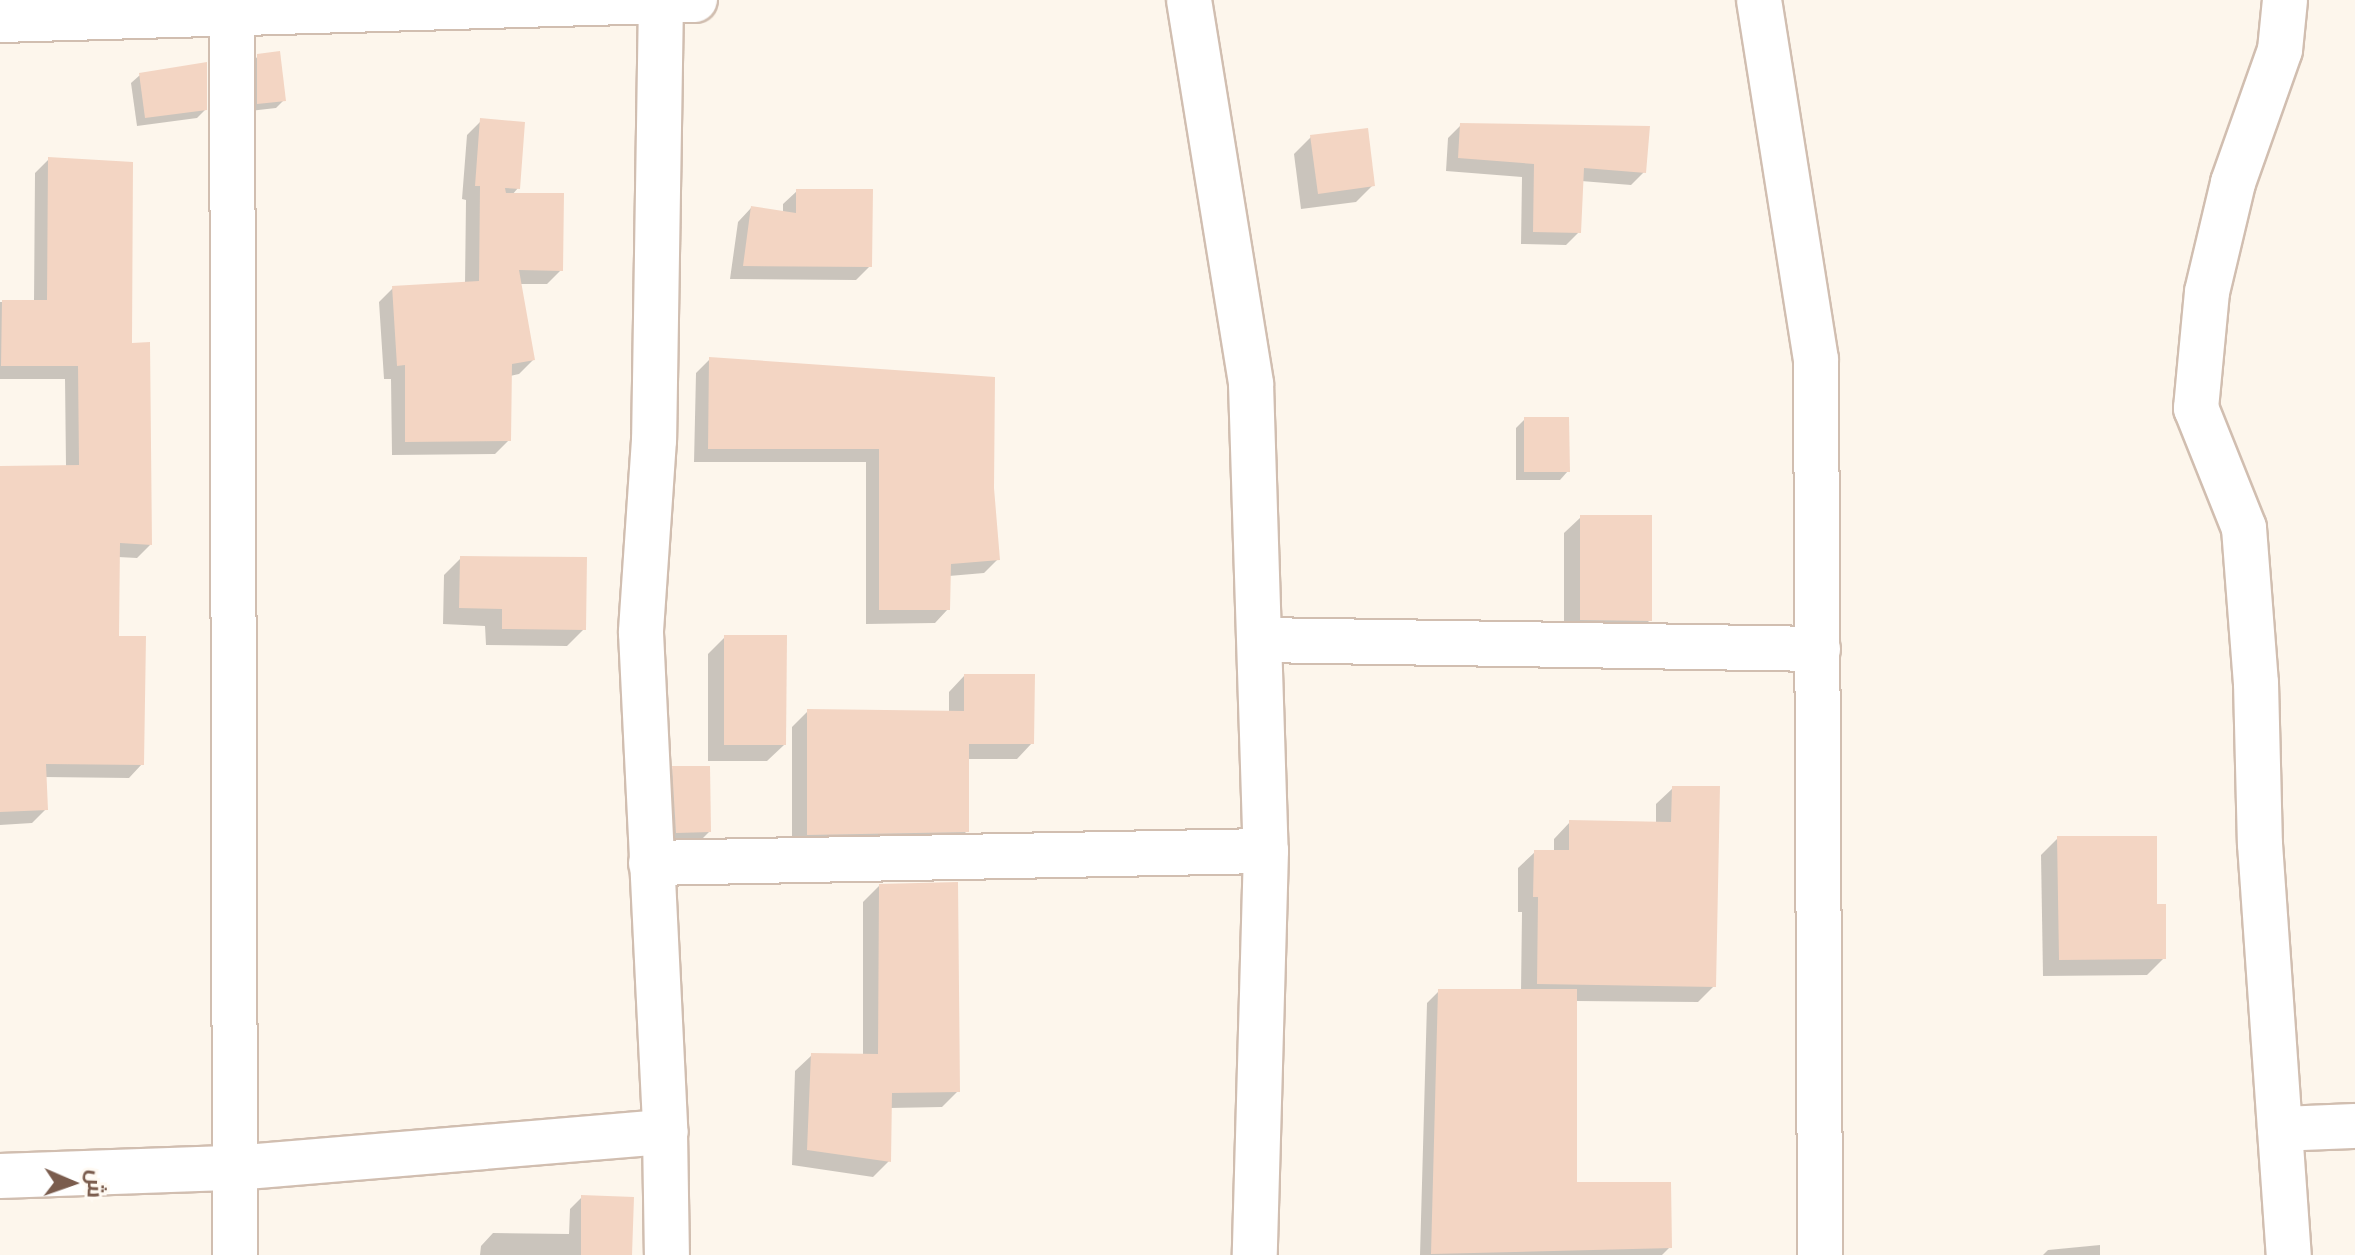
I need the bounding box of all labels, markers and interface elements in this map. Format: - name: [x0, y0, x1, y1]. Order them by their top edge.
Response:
- north arrow: [32, 1143, 112, 1223]
- text: ش: [81, 1169, 111, 1198]

